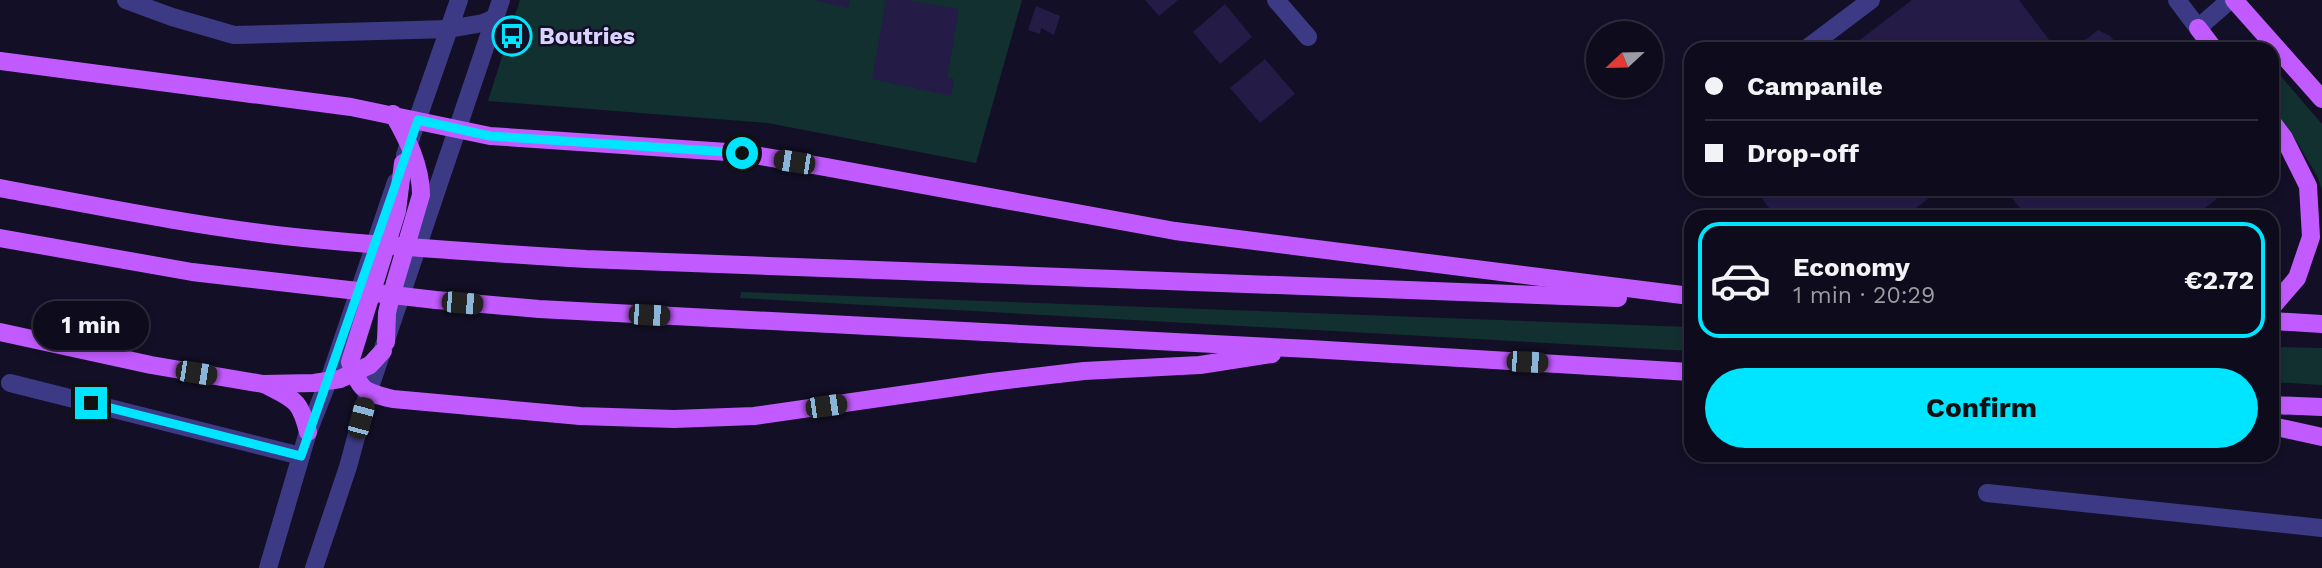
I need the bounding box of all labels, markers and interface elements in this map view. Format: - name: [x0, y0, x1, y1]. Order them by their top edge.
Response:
- bus stop icon: Boutries: [491, 15, 533, 57]
- north arrow: [1586, 21, 1662, 98]
- map controls: [1586, 21, 1663, 98]
- place label: Boutries: [539, 23, 635, 50]
- text: Campanile: [1747, 71, 1883, 101]
- route start: [726, 137, 758, 169]
- text: Drop-off: [1747, 138, 1859, 168]
- car: [772, 148, 817, 176]
- icon: car: [1709, 249, 1772, 312]
- text: Economy: [1793, 252, 1910, 282]
- text: €2.72: [2184, 265, 2254, 295]
- text: 1 min · 20:29: [1793, 282, 1935, 309]
- car: [441, 291, 484, 315]
- callout: 1 min: [33, 302, 149, 350]
- car: [628, 303, 671, 327]
- text: 1 min: [61, 312, 121, 339]
- car: [1506, 350, 1549, 374]
- car: [174, 359, 219, 387]
- button: Confirm: [1705, 368, 2258, 448]
- route end: [75, 387, 107, 419]
- car: [804, 393, 849, 419]
- car: [346, 395, 377, 441]

